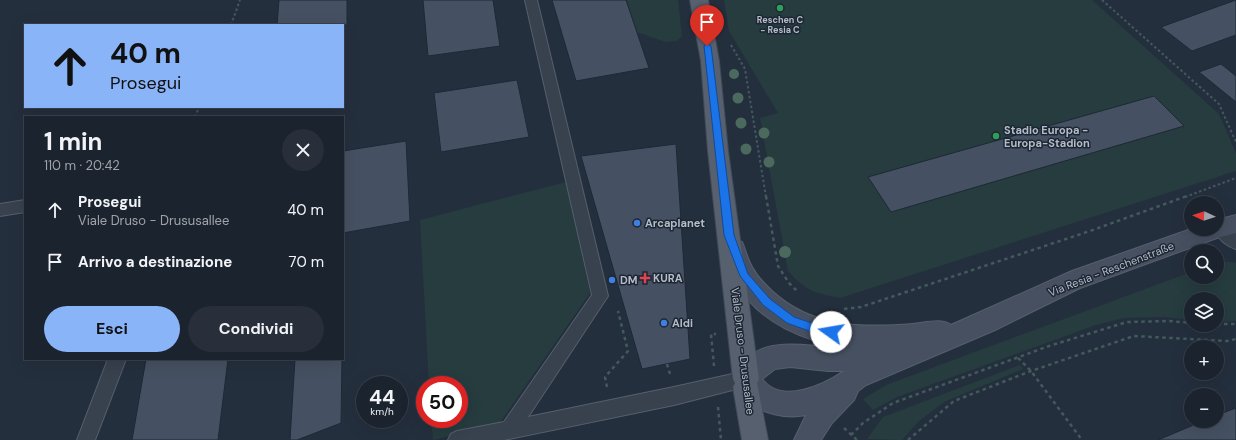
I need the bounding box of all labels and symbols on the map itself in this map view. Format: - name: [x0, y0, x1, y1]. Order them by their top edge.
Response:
- marker: Reschen C - Resia C: [775, 3, 785, 13]
- pin: [690, 5, 724, 46]
- place label: Reschen C - Resia C: [757, 14, 804, 36]
- place label: Stadio Europa - Europa-Stadion: [1004, 123, 1090, 150]
- marker: Stadio Europa - Europa-Stadion: [991, 131, 1001, 141]
- north arrow: [1184, 196, 1224, 236]
- place label: Arcaplanet: [645, 216, 705, 230]
- marker: Arcaplanet: [632, 218, 642, 228]
- street label: Via Resia - Reschenstraße: [1046, 239, 1176, 299]
- place label: KURA: [653, 271, 683, 285]
- place label: DM: [620, 273, 638, 287]
- marker: KURA: [640, 273, 650, 283]
- marker: DM: [607, 275, 617, 285]
- street label: Viale Druso - Drususallee: [728, 287, 758, 415]
- position arrow: [810, 311, 852, 353]
- place label: Aldi: [672, 316, 693, 330]
- marker: Aldi: [659, 318, 669, 328]
- speed limit sign: 50: [416, 376, 468, 428]

